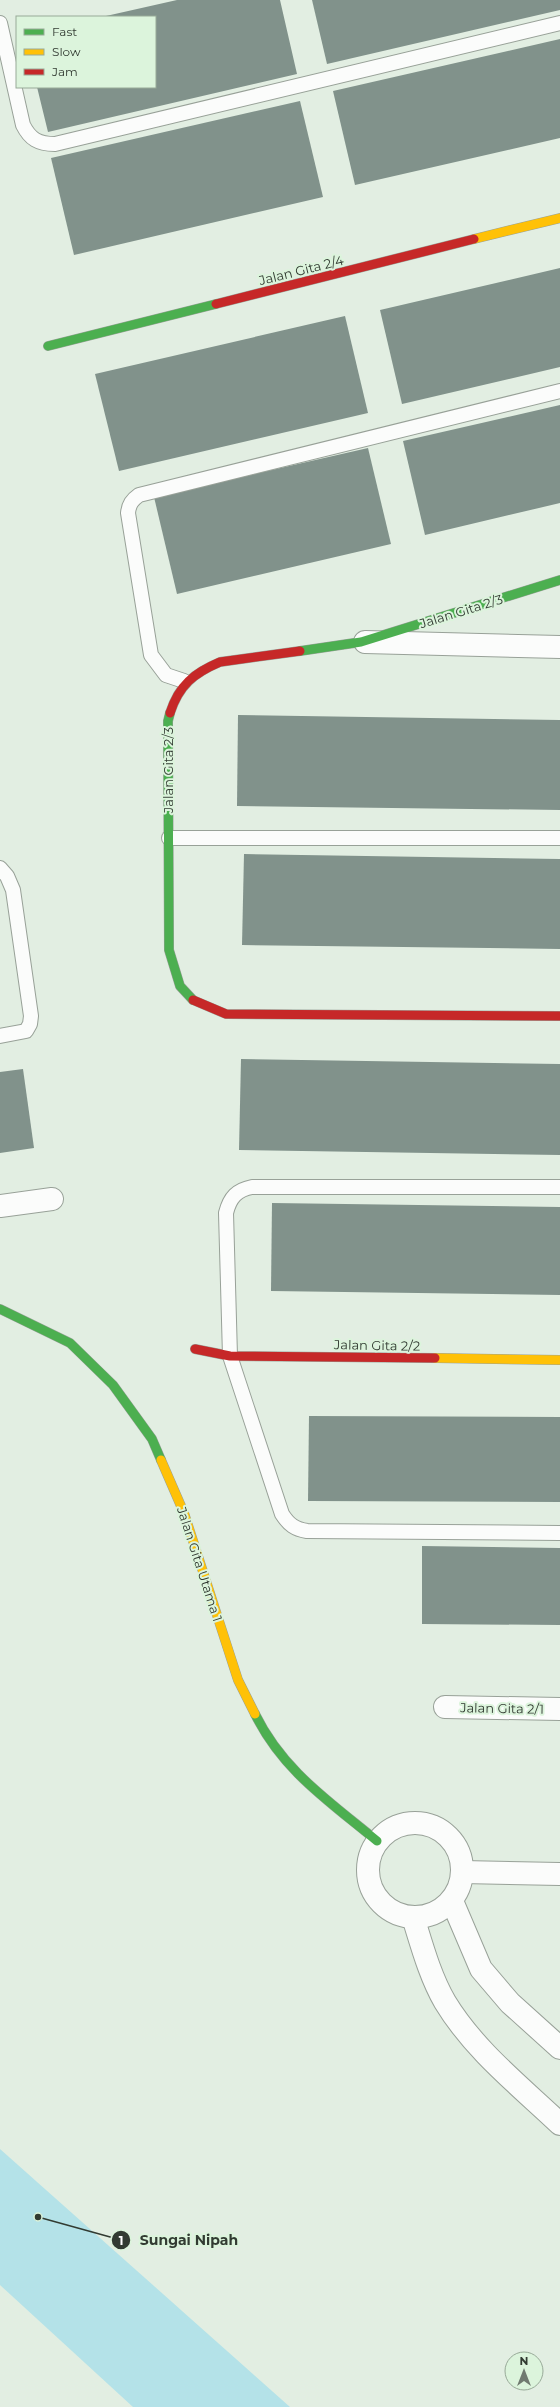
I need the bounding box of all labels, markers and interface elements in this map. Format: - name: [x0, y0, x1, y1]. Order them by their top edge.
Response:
- legend: [16, 16, 156, 88]
- text: Fast: [52, 24, 77, 39]
- text: Slow: [52, 44, 81, 59]
- text: Jam: [51, 64, 78, 79]
- street label: Jalan Gita 2/4: [256, 252, 345, 288]
- street label: Jalan Gita 2/3: [416, 591, 505, 632]
- street label: Jalan Gita 2/3: [160, 727, 176, 814]
- street label: Jalan Gita 2/2: [333, 1336, 420, 1354]
- street label: Jalan Gita Utama 1: [174, 1504, 226, 1623]
- street label: Jalan Gita 2/1: [459, 1699, 544, 1717]
- callout: Sungai Nipah: [111, 2227, 246, 2253]
- text: Sungai Nipah: [140, 2231, 238, 2249]
- text: 1: [119, 2233, 123, 2248]
- north arrow: [504, 2351, 544, 2391]
- text: N: [520, 2354, 528, 2368]

